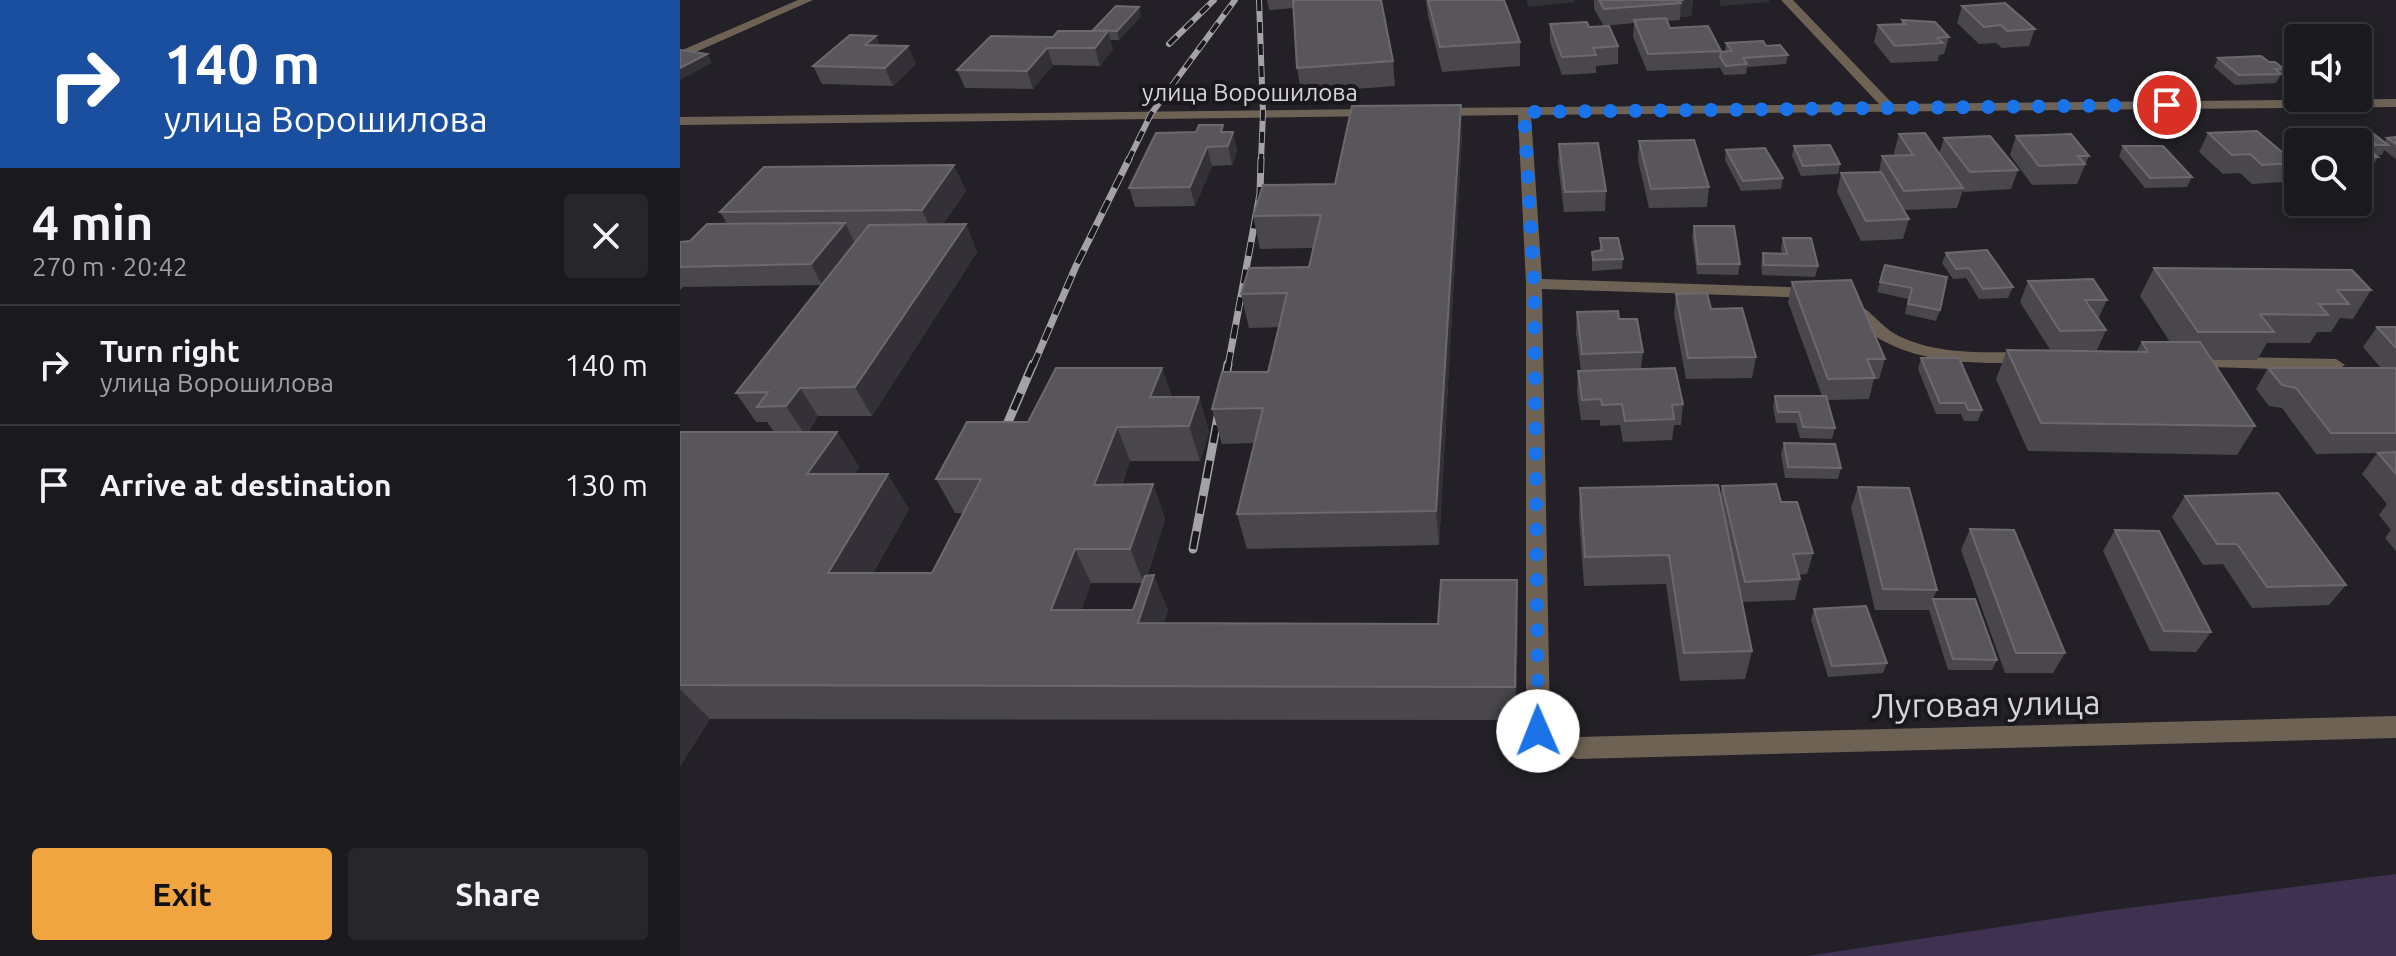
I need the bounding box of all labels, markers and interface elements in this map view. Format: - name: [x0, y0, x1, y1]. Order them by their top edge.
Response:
- map controls: [2284, 24, 2372, 216]
- button: sound: [2284, 24, 2372, 112]
- icon: right: [32, 32, 136, 136]
- text: 140 m: [164, 32, 320, 95]
- pin: [2133, 71, 2201, 139]
- street label: улица Ворошилова: [1142, 79, 1358, 106]
- icon: arrive: [2145, 83, 2189, 127]
- text: улица Ворошилова: [164, 98, 488, 139]
- button: search: [2284, 128, 2372, 216]
- button: close: [564, 194, 648, 278]
- text: 4 min: [32, 195, 153, 249]
- text: 270 m · 20:42: [32, 252, 188, 281]
- text: Turn right: [100, 334, 240, 368]
- icon: right: [32, 343, 76, 387]
- text: 140 m: [564, 348, 648, 382]
- text: улица Ворошилова: [100, 368, 334, 397]
- icon: arrive: [32, 463, 76, 507]
- text: Arrive at destination: [100, 468, 392, 502]
- text: 130 m: [564, 468, 648, 502]
- street label: Луговая улица: [1871, 682, 2101, 724]
- position arrow: [1496, 689, 1580, 773]
- button: Exit: [32, 848, 332, 940]
- button: Share: [348, 848, 648, 940]

